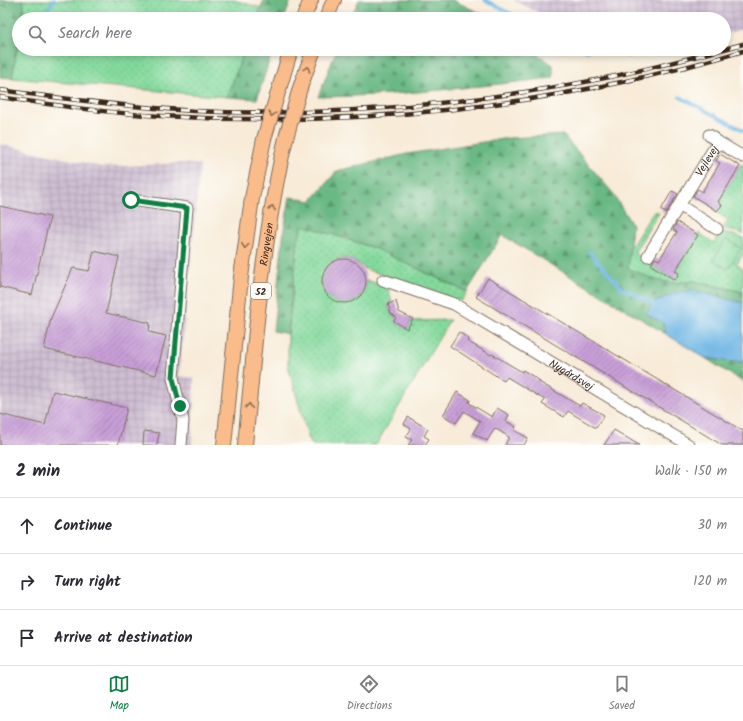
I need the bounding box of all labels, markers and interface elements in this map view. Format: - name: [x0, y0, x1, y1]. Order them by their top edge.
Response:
- search box: [12, 12, 731, 56]
- text: Search here: [58, 22, 132, 46]
- icon: search: [26, 23, 48, 45]
- one-way arrow: [302, 65, 311, 72]
- one-way arrow: [268, 110, 276, 117]
- street label: Vejlevej: [691, 141, 725, 180]
- route start: [122, 191, 140, 209]
- one-way arrow: [267, 204, 276, 211]
- street label: Ringvejen: [255, 221, 279, 267]
- one-way arrow: [241, 243, 250, 249]
- road number: 52: [251, 283, 271, 299]
- street label: Nygårdsvej: [545, 355, 598, 396]
- route end: [171, 397, 189, 415]
- one-way arrow: [244, 403, 253, 409]
- text: 2 min: [16, 458, 60, 485]
- text: Walk · 150 m: [655, 461, 727, 482]
- text: Continue: [54, 514, 112, 538]
- icon: ahead: [16, 515, 38, 537]
- text: 30 m: [698, 515, 727, 536]
- text: Turn right: [54, 570, 121, 594]
- icon: right: [16, 571, 38, 593]
- text: 120 m: [693, 571, 727, 592]
- text: Arrive at destination: [54, 626, 193, 650]
- icon: arrive: [16, 627, 38, 649]
- tab: Map: [108, 673, 130, 715]
- tab: Directions: [347, 673, 392, 715]
- tab: Saved: [609, 673, 635, 715]

